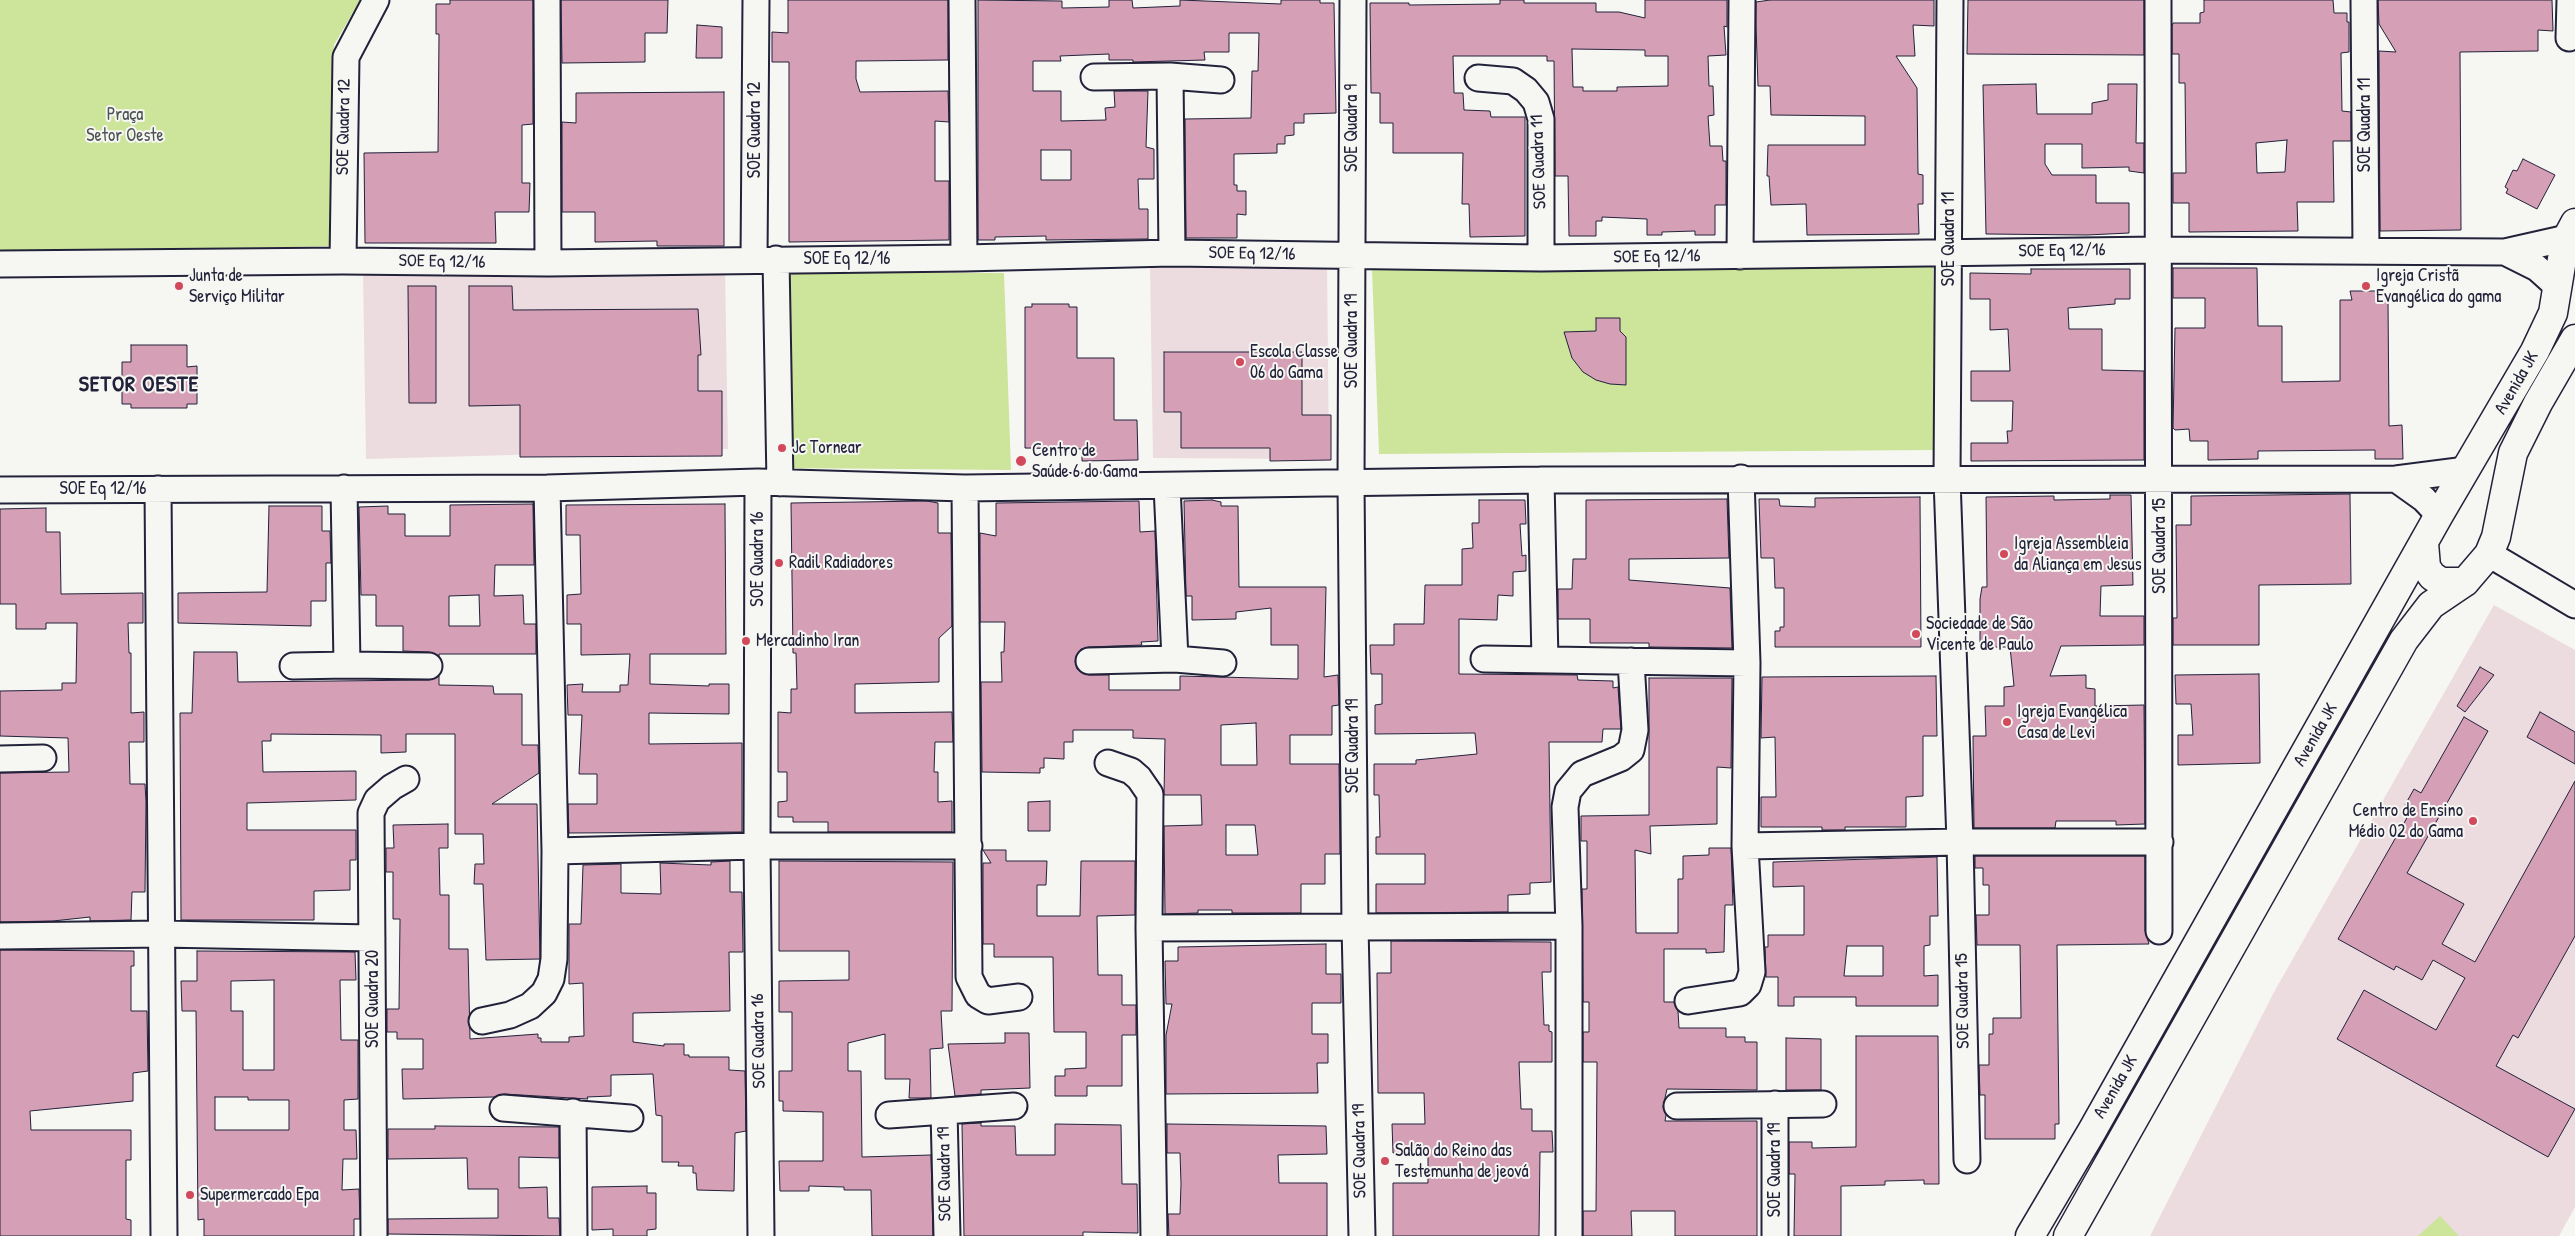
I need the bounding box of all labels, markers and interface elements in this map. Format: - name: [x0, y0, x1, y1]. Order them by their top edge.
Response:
- street label: SOE Quadra 11: [2354, 78, 2376, 172]
- street label: SOE Quadra 12: [332, 79, 356, 175]
- street label: SOE Quadra 12: [744, 82, 766, 178]
- street label: SOE Quadra 9: [1341, 84, 1363, 172]
- park label: Praça Setor Oeste: [86, 104, 164, 146]
- street label: SOE Quadra 11: [1527, 114, 1551, 210]
- street label: SOE Quadra 11: [1938, 192, 1960, 286]
- street label: SOE Eq 12/16: [2018, 239, 2106, 263]
- street label: SOE Eq 12/16: [1208, 242, 1296, 266]
- street label: SOE Eq 12/16: [1613, 245, 1701, 269]
- street label: SOE Eq 12/16: [803, 248, 891, 270]
- street label: SOE Eq 12/16: [398, 250, 486, 274]
- place label: Junta de Serviço Militar: [189, 265, 285, 308]
- place label: Igreja Cristã Evangélica do gama: [2376, 265, 2501, 308]
- marker: Junta de Serviço Militar: [173, 280, 185, 292]
- marker: Igreja Cristã Evangélica do gama: [2360, 280, 2372, 292]
- street label: SOE Quadra 19: [1341, 294, 1363, 388]
- place label: Escola Classe 06 do Gama: [1250, 341, 1338, 384]
- street label: Avenida JK: [2490, 347, 2544, 419]
- marker: Escola Classe 06 do Gama: [1234, 356, 1246, 368]
- district label: SETOR OESTE: [77, 372, 201, 398]
- place label: Jc Tornear: [792, 437, 862, 459]
- place label: Centro de Saúde 6 do Gama: [1032, 440, 1138, 482]
- marker: Jc Tornear: [776, 442, 788, 454]
- marker: Centro de Saúde 6 do Gama: [1014, 454, 1028, 468]
- street label: SOE Eq 12/16: [59, 478, 147, 500]
- street label: SOE Quadra 15: [2149, 498, 2171, 594]
- street label: SOE Quadra 16: [747, 511, 769, 607]
- place label: Igreja Assembleia da Aliança em Jesus: [2014, 533, 2142, 576]
- marker: Igreja Assembleia da Aliança em Jesus: [1998, 548, 2010, 560]
- place label: Radil Radiadores: [789, 552, 893, 574]
- marker: Radil Radiadores: [773, 557, 785, 569]
- place label: Sociedade de São Vicente de Paulo: [1926, 613, 2033, 656]
- marker: Sociedade de São Vicente de Paulo: [1910, 628, 1922, 640]
- place label: Mercadinho Iran: [756, 630, 859, 652]
- marker: Mercadinho Iran: [740, 635, 752, 647]
- street label: SOE Quadra 19: [1342, 699, 1364, 793]
- street label: Avenida JK: [2289, 699, 2343, 771]
- place label: Igreja Evangélica Casa de Levi: [2017, 701, 2127, 744]
- marker: Igreja Evangélica Casa de Levi: [2001, 716, 2013, 728]
- place label: Centro de Ensino Médio 02 do Gama: [2349, 800, 2463, 842]
- marker: Centro de Ensino Médio 02 do Gama: [2467, 815, 2479, 827]
- street label: SOE Quadra 20: [362, 950, 384, 1048]
- street label: SOE Quadra 15: [1951, 953, 1975, 1049]
- street label: SOE Quadra 16: [747, 993, 771, 1089]
- street label: Avenida JK: [2089, 1051, 2143, 1123]
- street label: SOE Quadra 19: [1348, 1103, 1372, 1199]
- street label: SOE Quadra 19: [1764, 1123, 1786, 1217]
- street label: SOE Quadra 19: [933, 1126, 957, 1222]
- place label: Salão do Reino das Testemunha de jeová: [1395, 1140, 1528, 1182]
- marker: Salão do Reino das Testemunha de jeová: [1379, 1155, 1391, 1167]
- place label: Supermercado Epa: [200, 1184, 319, 1206]
- marker: Supermercado Epa: [184, 1189, 196, 1201]

